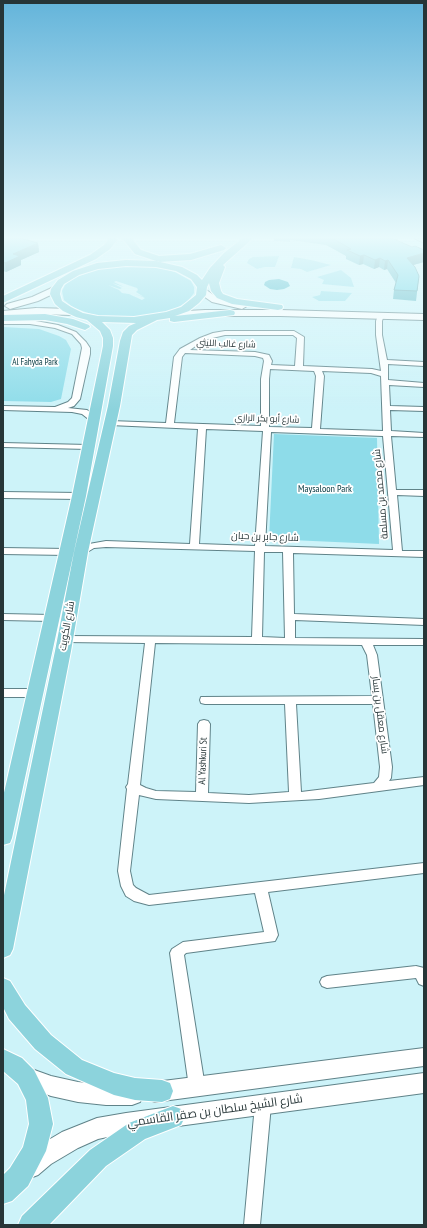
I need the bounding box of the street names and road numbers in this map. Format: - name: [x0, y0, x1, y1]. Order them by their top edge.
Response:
- street label: شارع غالب الليثي: [196, 338, 256, 350]
- street label: شارع أبو بكر الرازي: [235, 412, 299, 426]
- street label: شارع محمد بن مسلمة: [371, 448, 391, 540]
- street label: شارع جابر بن حيان: [231, 530, 299, 544]
- street label: شارع الكويت: [57, 600, 77, 652]
- street label: شارع معقل بن يسار: [369, 675, 391, 755]
- street label: Al Yashkuri St: [196, 737, 210, 785]
- street label: شارع الشيخ سلطان بن صقر القاسمي: [126, 1092, 304, 1130]

